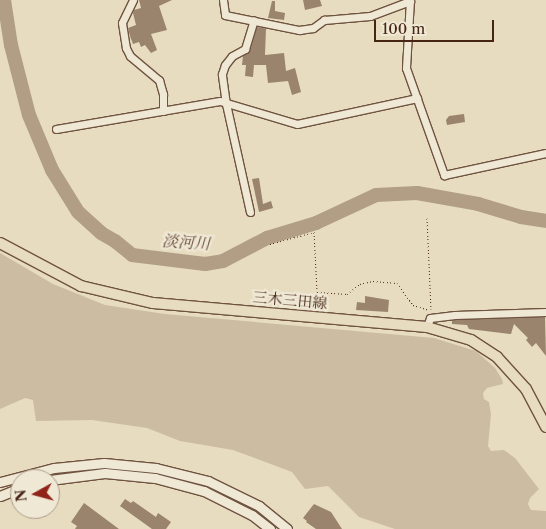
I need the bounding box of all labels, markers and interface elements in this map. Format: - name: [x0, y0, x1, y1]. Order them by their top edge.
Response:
- scale bar: [376, 10, 496, 42]
- text: 100 m: [382, 19, 425, 38]
- water label: 淡河川: [161, 231, 211, 253]
- street label: 三木三田線: [252, 288, 328, 312]
- north arrow: [10, 469, 60, 519]
- text: N: [11, 489, 31, 503]

